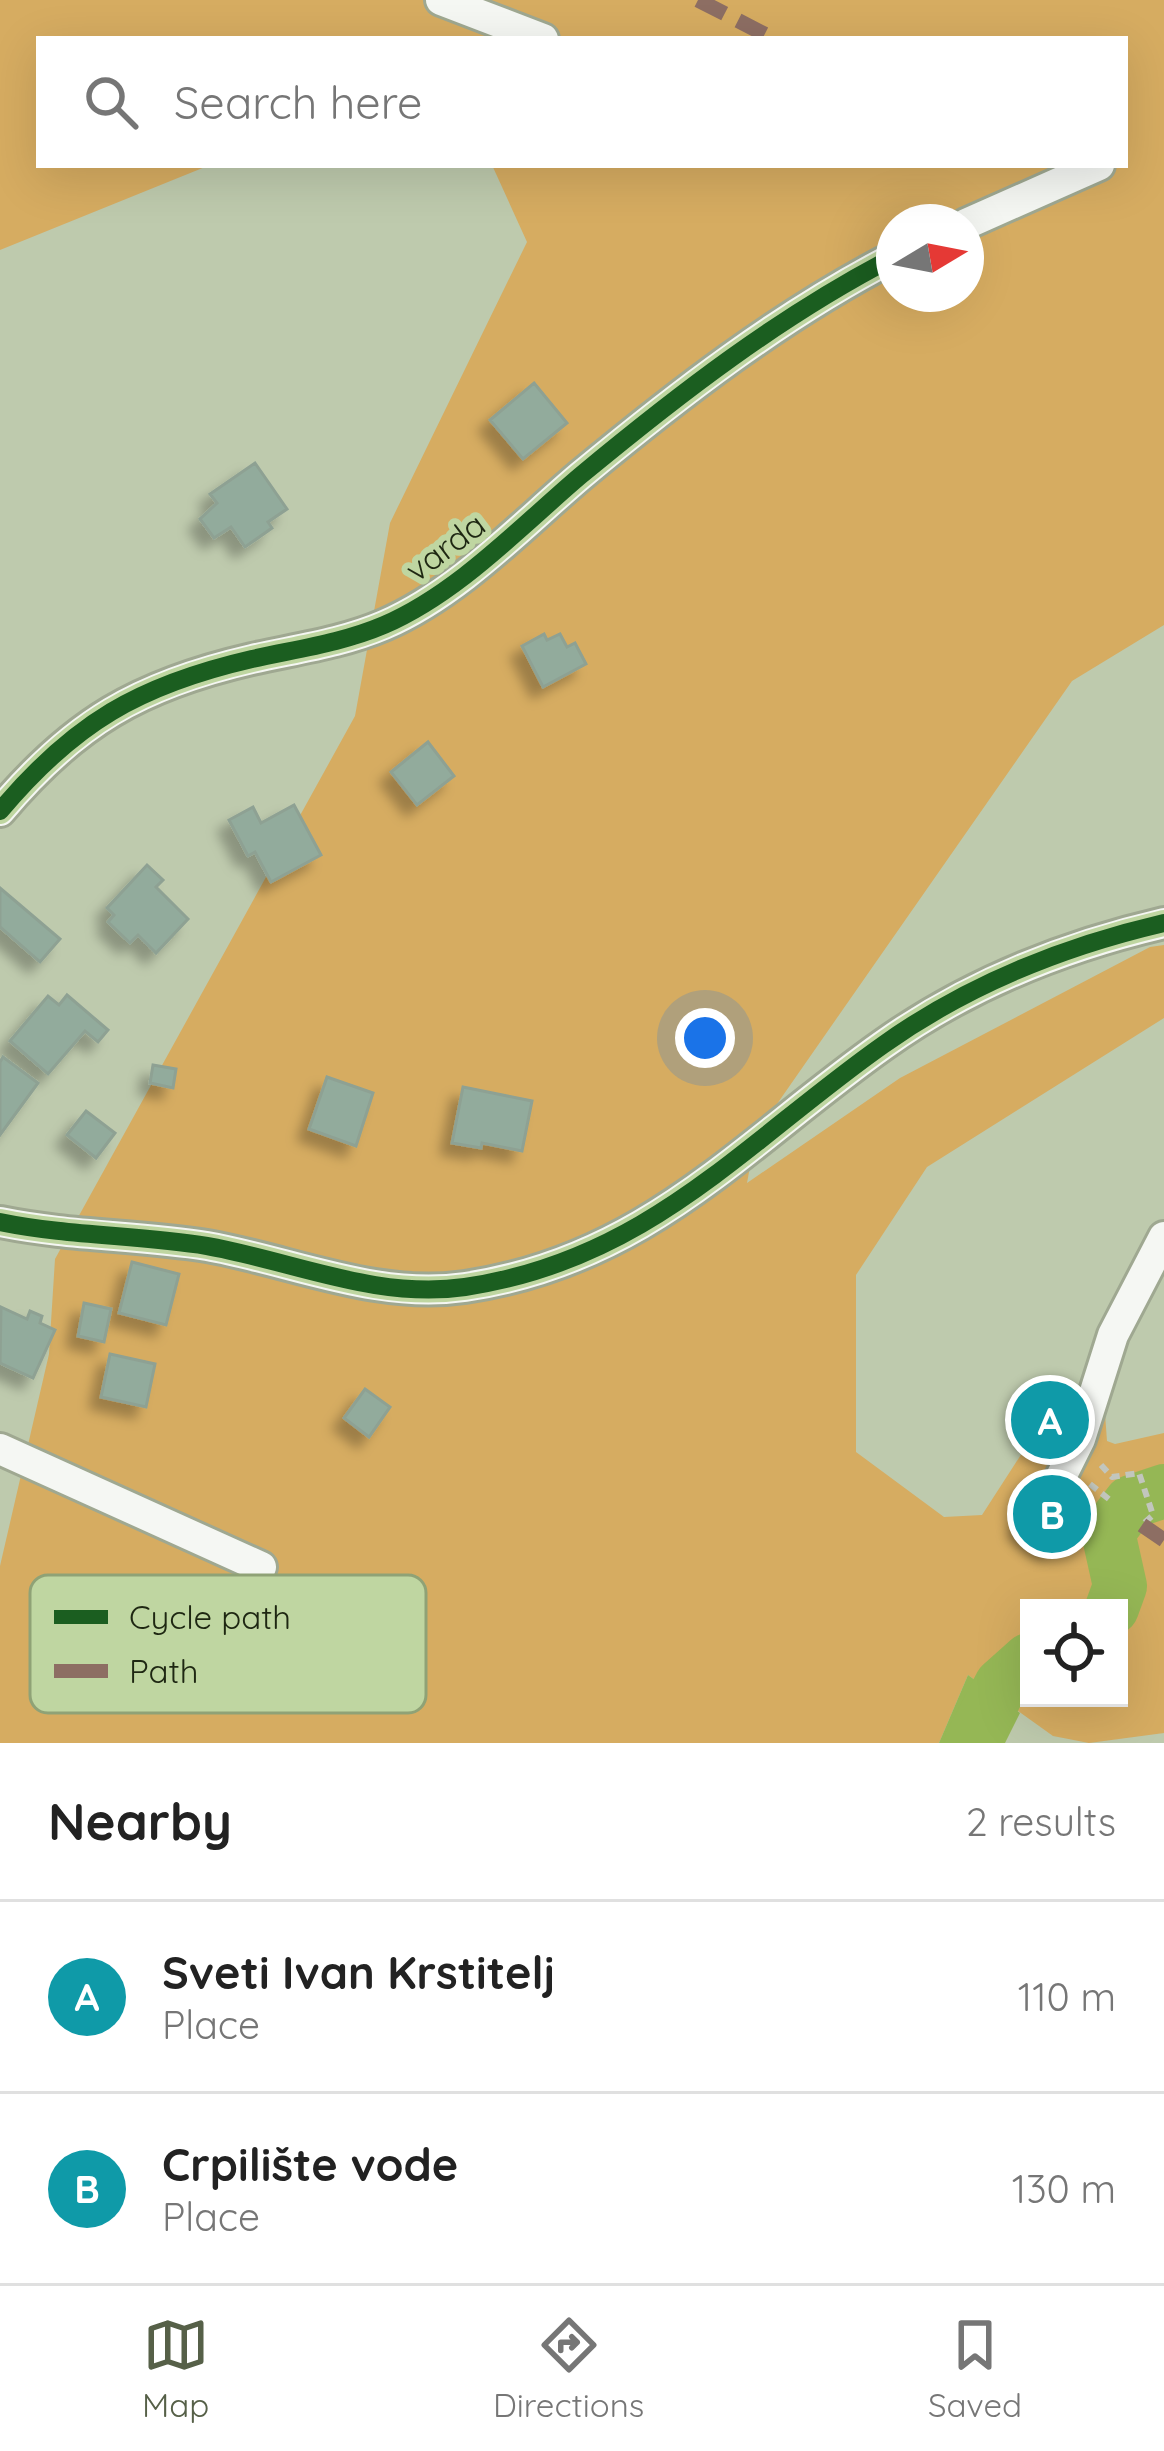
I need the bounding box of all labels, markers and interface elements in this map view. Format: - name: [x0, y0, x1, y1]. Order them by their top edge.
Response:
- search box: [36, 36, 1128, 168]
- icon: search: [78, 69, 144, 135]
- text: Search here: [174, 74, 422, 130]
- north arrow: [876, 204, 984, 312]
- street label: varda: [397, 503, 493, 590]
- your location: [675, 1008, 735, 1068]
- pin: A: [1011, 1375, 1089, 1465]
- pin: B: [1013, 1469, 1091, 1559]
- legend: [30, 1575, 426, 1713]
- text: Cycle path: [129, 1596, 291, 1637]
- map controls: [1020, 1599, 1128, 1707]
- button: locate: [1020, 1599, 1128, 1707]
- text: Path: [129, 1650, 198, 1691]
- text: Nearby: [48, 1789, 232, 1853]
- text: 2 results: [966, 1797, 1116, 1846]
- text: Sveti Ivan Krstitelj: [162, 1944, 555, 2000]
- text: A: [75, 1972, 99, 2021]
- text: 110 m: [1018, 1972, 1116, 2021]
- text: Place: [162, 2000, 260, 2049]
- text: Crpilište vode: [162, 2136, 458, 2192]
- text: B: [74, 2164, 100, 2213]
- text: 130 m: [1012, 2164, 1116, 2213]
- text: Place: [162, 2192, 260, 2241]
- tab: Map: [142, 2312, 209, 2425]
- tab: Directions: [493, 2312, 644, 2425]
- tab: Saved: [928, 2312, 1022, 2425]

